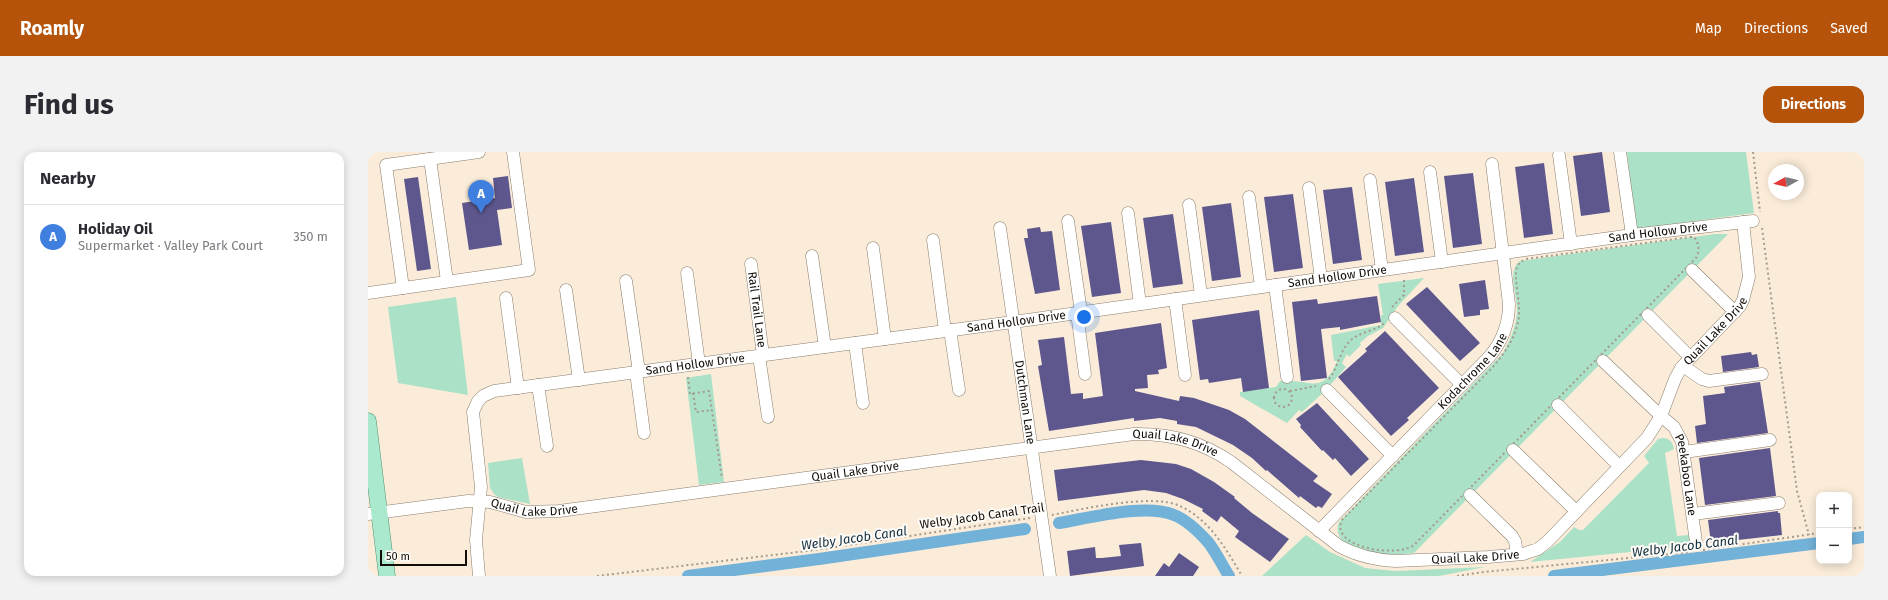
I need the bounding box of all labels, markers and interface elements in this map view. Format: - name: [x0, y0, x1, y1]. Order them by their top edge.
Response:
- text: Roamly: [20, 17, 84, 40]
- text: Map: [1695, 20, 1722, 37]
- text: Directions: [1744, 20, 1808, 37]
- text: Saved: [1830, 20, 1868, 37]
- button: Directions: [1763, 86, 1864, 123]
- text: Find us: [24, 88, 114, 121]
- north arrow: [1768, 164, 1804, 200]
- text: Nearby: [40, 168, 95, 189]
- pin: A: [468, 180, 494, 213]
- street label: Sand Hollow Drive: [1608, 219, 1708, 245]
- text: Holiday Oil: [78, 220, 153, 238]
- text: A: [49, 229, 57, 244]
- text: 350 m: [293, 229, 328, 244]
- text: Supermarket · Valley Park Court: [78, 238, 263, 253]
- street label: Sand Hollow Drive: [1287, 263, 1388, 290]
- street label: Rail Trail Lane: [745, 271, 769, 348]
- street label: Quail Lake Drive: [1680, 295, 1750, 368]
- your location: [1074, 307, 1094, 327]
- street label: Sand Hollow Drive: [966, 308, 1067, 335]
- street label: Kodachrome Lane: [1435, 331, 1510, 412]
- street label: Sand Hollow Drive: [645, 351, 746, 378]
- street label: Dutchman Lane: [1012, 359, 1038, 445]
- street label: Quail Lake Drive: [1132, 427, 1221, 460]
- street label: Peekaboo Lane: [1672, 431, 1699, 517]
- street label: Quail Lake Drive: [810, 459, 900, 484]
- map controls: [1816, 492, 1852, 564]
- button: +: [1816, 492, 1852, 528]
- street label: Quail Lake Drive: [489, 496, 579, 519]
- street label: Welby Jacob Canal Trail: [919, 500, 1046, 532]
- water label: Welby Jacob Canal: [800, 523, 908, 553]
- button: −: [1816, 528, 1852, 564]
- water label: Welby Jacob Canal: [1631, 532, 1739, 560]
- street label: Quail Lake Drive: [1431, 547, 1520, 566]
- scale bar: [380, 548, 467, 567]
- text: 50 m: [386, 550, 410, 563]

